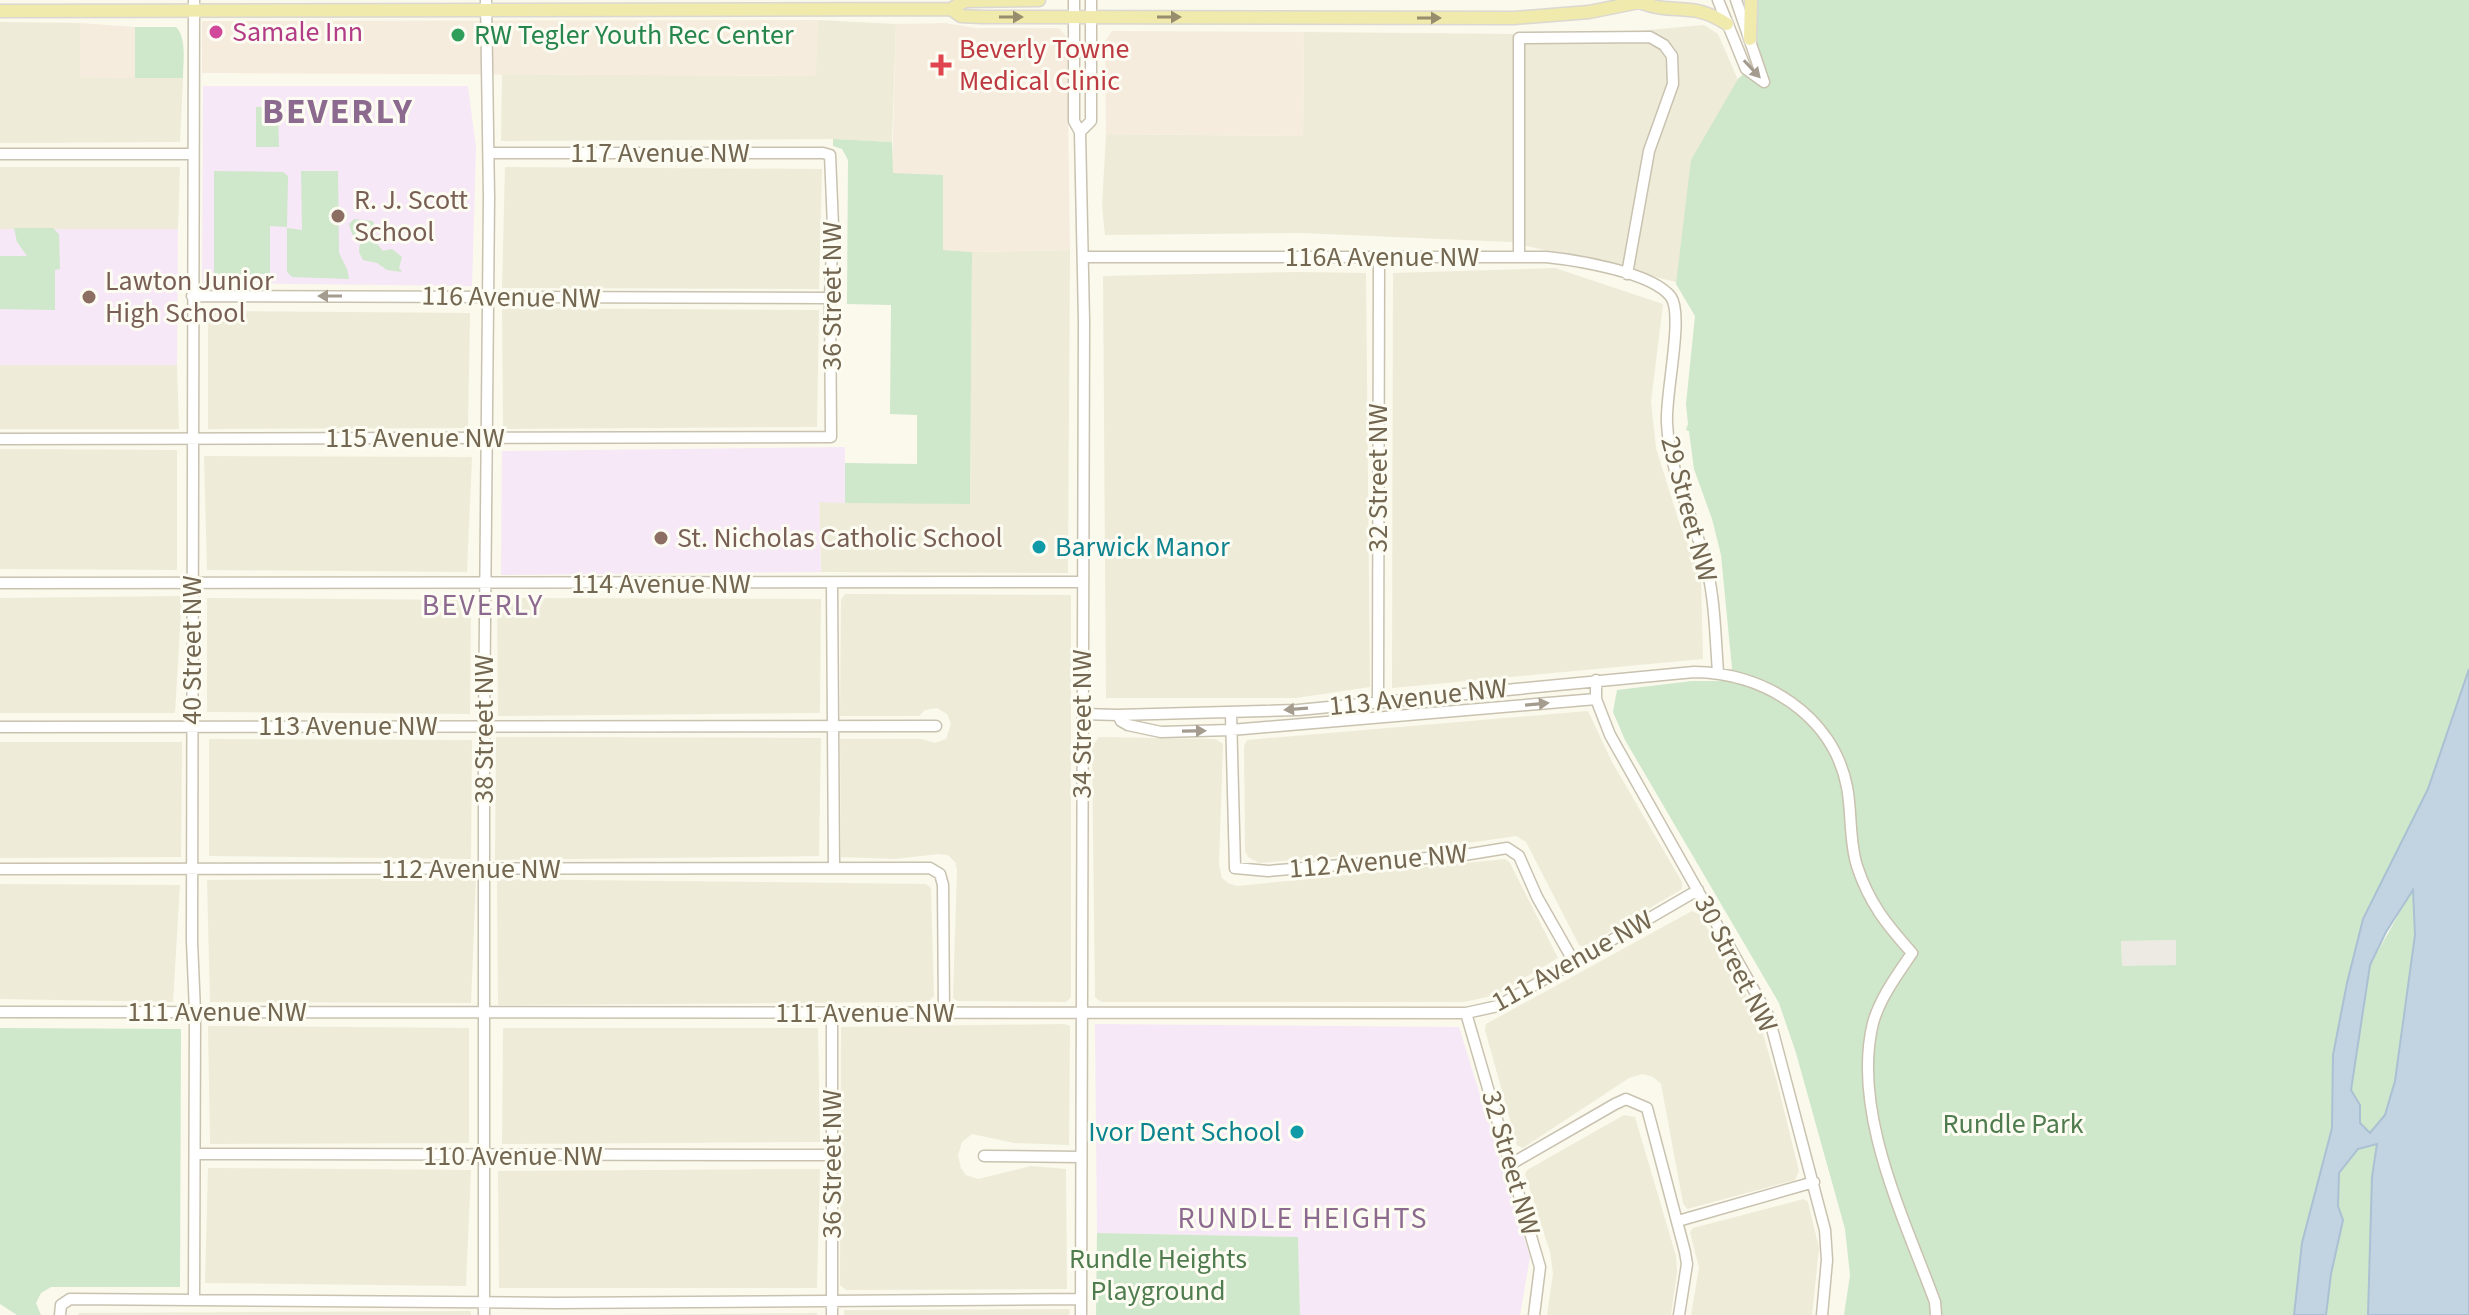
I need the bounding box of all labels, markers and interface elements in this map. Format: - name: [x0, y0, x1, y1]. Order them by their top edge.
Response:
- one-way arrow: [999, 11, 1024, 23]
- one-way arrow: [1157, 11, 1182, 23]
- place label: Samale Inn: [232, 12, 363, 52]
- one-way arrow: [1417, 12, 1442, 24]
- place label: RW Tegler Youth Rec Center: [474, 15, 794, 55]
- marker: Samale Inn: [207, 23, 225, 41]
- marker: RW Tegler Youth Rec Center: [449, 26, 467, 44]
- place label: Beverly Towne Medical Clinic: [959, 29, 1129, 101]
- marker: Beverly Towne Medical Clinic: [930, 54, 952, 76]
- one-way arrow: [1742, 59, 1760, 78]
- district label: BEVERLY: [262, 86, 414, 137]
- street label: 117 Avenue NW: [570, 133, 750, 173]
- place label: R. J. Scott School: [354, 180, 469, 252]
- marker: R. J. Scott School: [329, 207, 347, 225]
- street label: 36 Street NW: [812, 221, 852, 371]
- street label: 116A Avenue NW: [1285, 237, 1479, 277]
- place label: Lawton Junior High School: [105, 261, 274, 333]
- street label: 116 Avenue NW: [421, 275, 601, 319]
- marker: Lawton Junior High School: [80, 288, 98, 306]
- one-way arrow: [317, 290, 342, 302]
- street label: 32 Street NW: [1358, 403, 1398, 553]
- street label: 115 Avenue NW: [325, 418, 505, 458]
- street label: 29 Street NW: [1650, 432, 1728, 586]
- place label: St. Nicholas Catholic School: [677, 518, 1003, 558]
- place label: Barwick Manor: [1055, 527, 1230, 567]
- marker: St. Nicholas Catholic School: [652, 529, 670, 547]
- marker: Barwick Manor: [1030, 538, 1048, 556]
- street label: 114 Avenue NW: [571, 564, 751, 604]
- street label: 40 Street NW: [172, 575, 212, 725]
- district label: BEVERLY: [422, 584, 544, 627]
- street label: 34 Street NW: [1062, 649, 1102, 799]
- street label: 38 Street NW: [464, 654, 504, 804]
- street label: 113 Avenue NW: [1327, 668, 1509, 726]
- one-way arrow: [1525, 697, 1550, 710]
- one-way arrow: [1283, 703, 1308, 716]
- street label: 113 Avenue NW: [258, 706, 438, 746]
- one-way arrow: [1182, 725, 1207, 737]
- street label: 112 Avenue NW: [1287, 833, 1469, 889]
- street label: 112 Avenue NW: [381, 849, 561, 889]
- street label: 30 Street NW: [1684, 888, 1788, 1040]
- street label: 111 Avenue NW: [1484, 900, 1660, 1022]
- street label: 111 Avenue NW: [127, 992, 307, 1032]
- street label: 111 Avenue NW: [775, 993, 955, 1033]
- street label: 32 Street NW: [1471, 1086, 1551, 1240]
- street label: 36 Street NW: [812, 1089, 852, 1239]
- park label: Rundle Park: [1943, 1104, 2084, 1144]
- place label: Ivor Dent School: [1088, 1112, 1281, 1152]
- marker: Ivor Dent School: [1288, 1123, 1306, 1141]
- street label: 110 Avenue NW: [423, 1136, 603, 1176]
- district label: RUNDLE HEIGHTS: [1178, 1197, 1428, 1240]
- park label: Rundle Heights Playground: [1069, 1239, 1247, 1311]

